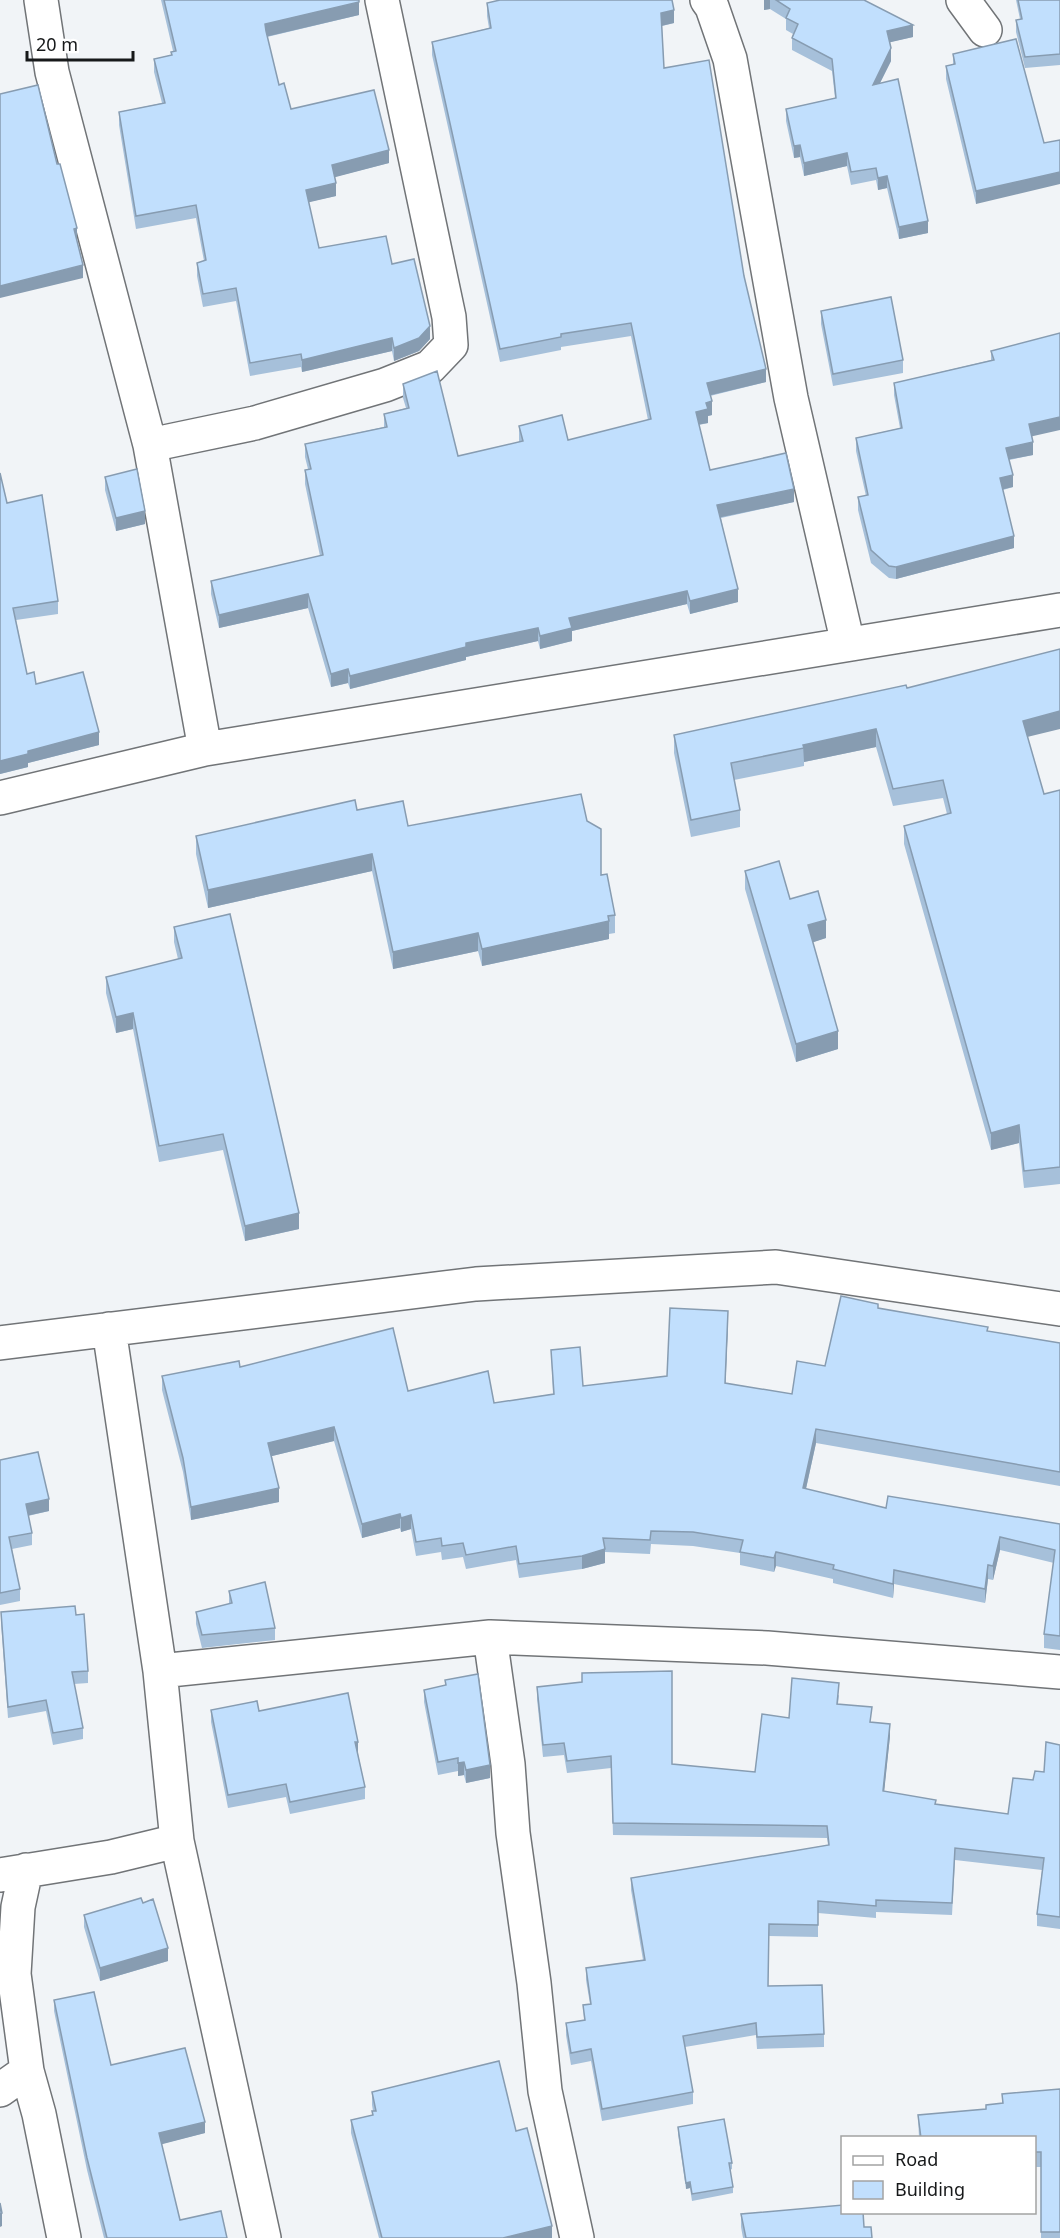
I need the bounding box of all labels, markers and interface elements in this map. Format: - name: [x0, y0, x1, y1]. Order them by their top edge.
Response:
- scale bar: [27, 24, 134, 62]
- text: 20 m: [36, 32, 78, 56]
- legend: [841, 2136, 1036, 2214]
- text: Road: [895, 2147, 938, 2171]
- text: Building: [895, 2177, 965, 2201]

